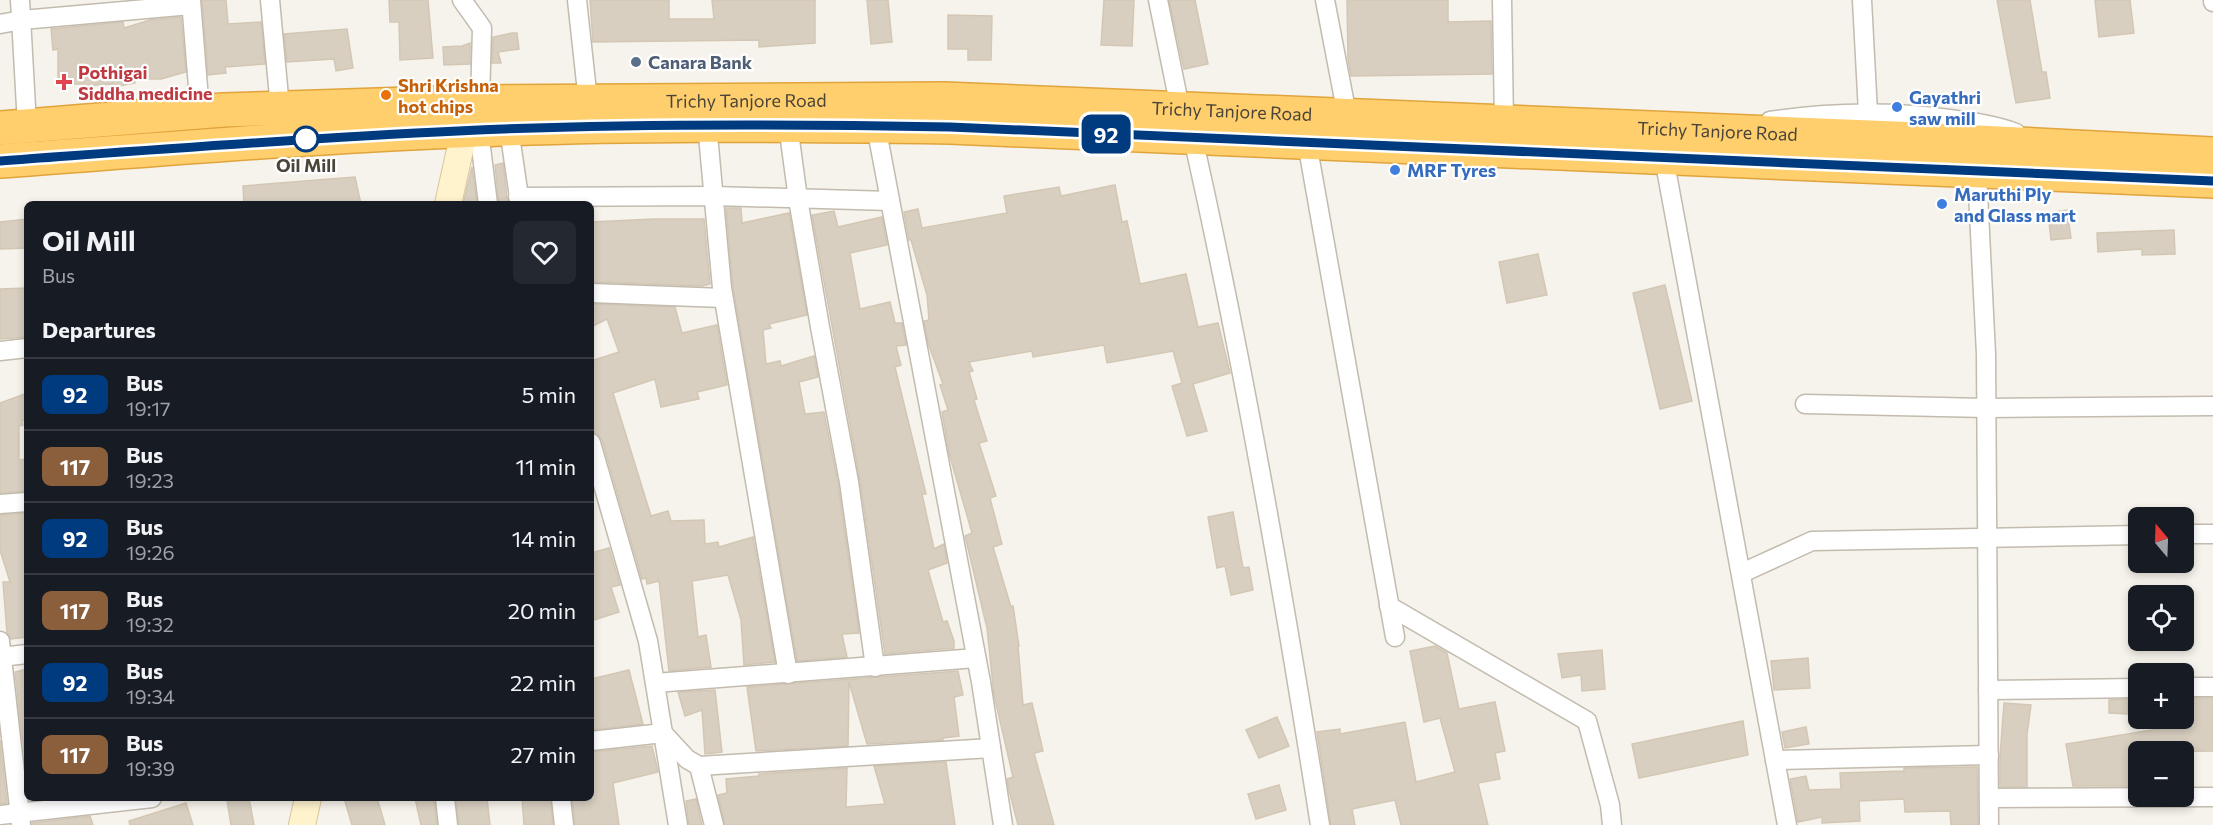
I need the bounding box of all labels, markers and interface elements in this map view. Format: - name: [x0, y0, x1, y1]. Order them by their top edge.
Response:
- place label: Canara Bank: [648, 51, 753, 73]
- marker: Canara Bank: [629, 55, 643, 69]
- place label: Pothigai Siddha medicine: [78, 61, 213, 104]
- marker: Pothigai Siddha medicine: [55, 73, 73, 91]
- place label: Shri Krishna hot chips: [398, 74, 499, 117]
- place label: Gayathri saw mill: [1909, 86, 1981, 129]
- marker: Shri Krishna hot chips: [379, 88, 393, 102]
- street label: Trichy Tanjore Road: [666, 89, 827, 112]
- street label: Trichy Tanjore Road: [1151, 96, 1313, 125]
- marker: Gayathri saw mill: [1890, 100, 1904, 114]
- line badge: 92: [1079, 114, 1133, 154]
- street label: Trichy Tanjore Road: [1637, 116, 1798, 145]
- text: 92: [1094, 122, 1118, 147]
- marker: Oil Mill: [293, 126, 319, 152]
- place label: Oil Mill: [276, 154, 336, 176]
- place label: MRF Tyres: [1407, 159, 1496, 181]
- marker: MRF Tyres: [1388, 163, 1402, 177]
- place label: Maruthi Ply and Glass mart: [1954, 183, 2076, 226]
- marker: Maruthi Ply and Glass mart: [1935, 197, 1949, 211]
- button: heart: [513, 221, 576, 284]
- text: Oil Mill: [42, 223, 136, 257]
- text: Bus: [42, 263, 75, 287]
- text: Departures: [42, 316, 156, 343]
- text: Bus: [126, 369, 163, 396]
- text: 5 min: [522, 381, 576, 408]
- text: 92: [63, 382, 87, 407]
- text: 19:17: [126, 396, 171, 420]
- text: Bus: [126, 441, 163, 468]
- text: 11 min: [516, 453, 576, 480]
- text: 117: [60, 454, 90, 479]
- text: 19:23: [126, 468, 174, 492]
- north arrow: [2128, 507, 2194, 573]
- map controls: [2128, 507, 2194, 807]
- text: Bus: [126, 513, 163, 540]
- text: 14 min: [512, 525, 576, 552]
- text: 92: [63, 526, 87, 551]
- text: 19:26: [126, 540, 175, 564]
- text: Bus: [126, 585, 163, 612]
- button: locate: [2128, 585, 2194, 651]
- text: 20 min: [508, 597, 576, 624]
- text: 117: [60, 598, 90, 623]
- text: 19:32: [126, 612, 174, 636]
- text: Bus: [126, 657, 163, 684]
- button: +: [2128, 663, 2194, 729]
- text: 22 min: [510, 669, 576, 696]
- text: 92: [63, 670, 87, 695]
- text: 19:34: [126, 684, 175, 708]
- text: Bus: [126, 729, 163, 756]
- text: 27 min: [511, 741, 576, 768]
- button: −: [2128, 741, 2194, 807]
- text: 117: [60, 742, 90, 767]
- text: 19:39: [126, 756, 175, 780]

